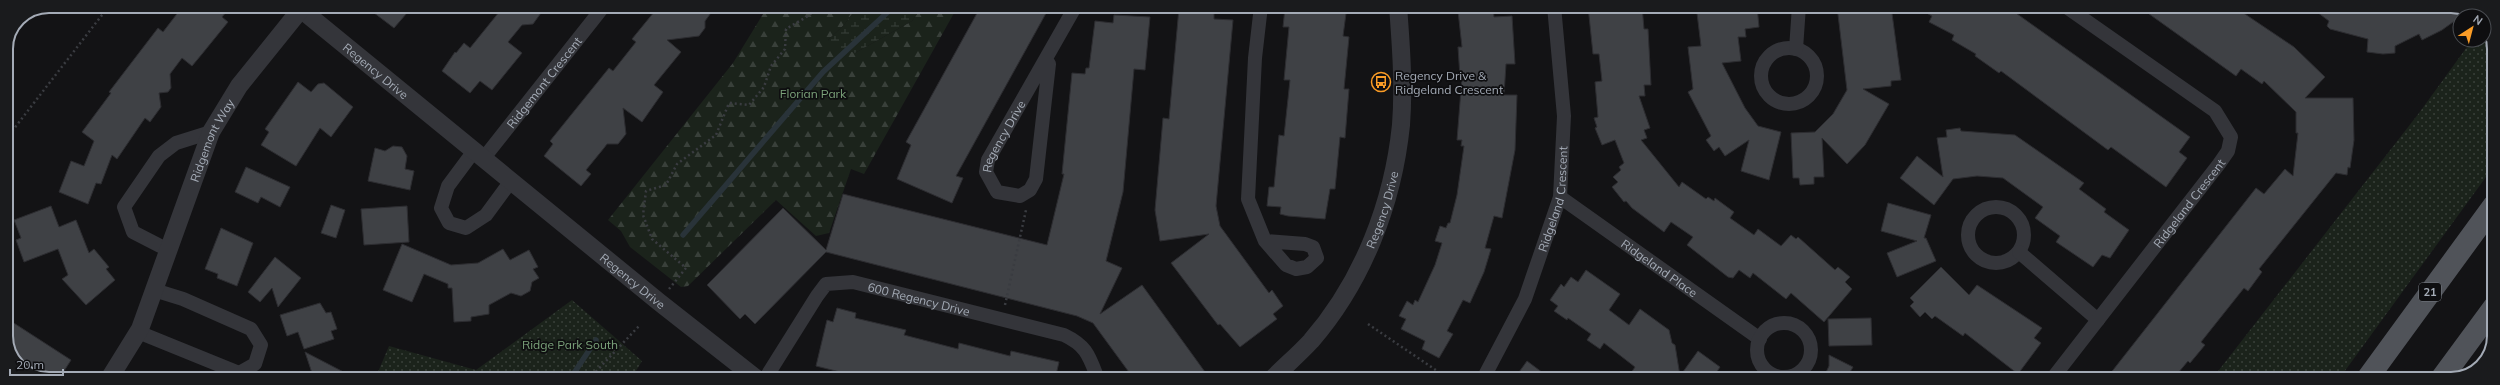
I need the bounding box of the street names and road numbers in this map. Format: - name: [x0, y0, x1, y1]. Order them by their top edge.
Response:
- street label: Ridgemont Crescent: [503, 33, 585, 131]
- street label: Regency Drive: [340, 39, 412, 102]
- street label: Ridgemont Way: [186, 95, 237, 184]
- street label: Regency Drive: [979, 97, 1028, 173]
- street label: Ridgeland Crescent: [1534, 146, 1570, 254]
- street label: Ridgeland Crescent: [2150, 156, 2228, 250]
- street label: Regency Drive: [1362, 170, 1401, 250]
- street label: Ridgeland Place: [1619, 236, 1700, 300]
- street label: Regency Drive: [597, 250, 669, 312]
- street label: 600 Regency Drive: [866, 279, 972, 319]
- road number: 21: [2419, 283, 2441, 301]

